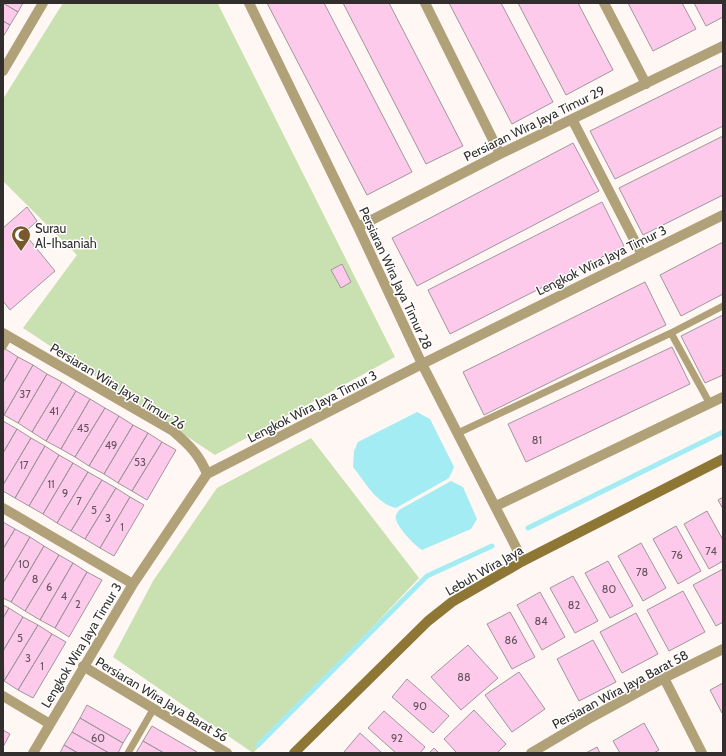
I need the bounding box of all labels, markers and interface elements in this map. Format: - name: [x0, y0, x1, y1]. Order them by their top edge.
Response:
- street label: Persiaran Wira Jaya Timur 29: [461, 82, 607, 164]
- street label: Persiaran Wira Jaya Timur 28: [356, 204, 436, 352]
- place label: Surau Al-Ihsaniah: [35, 220, 97, 251]
- street label: Lengkok Wira Jaya Timur 3: [533, 221, 669, 299]
- mosque icon: Surau Al-Ihsaniah: [10, 224, 32, 252]
- street label: Persiaran Wira Jaya Timur 26: [48, 339, 188, 433]
- street label: Lengkok Wira Jaya Timur 3: [245, 366, 379, 446]
- house number: 37: [19, 387, 31, 401]
- house number: 41: [49, 404, 59, 418]
- house number: 45: [77, 421, 89, 435]
- house number: 81: [532, 433, 542, 447]
- house number: 49: [105, 438, 117, 452]
- house number: 53: [134, 455, 146, 469]
- house number: 17: [19, 458, 29, 472]
- house number: 11: [47, 477, 55, 491]
- house number: 9: [62, 486, 68, 500]
- house number: 7: [76, 494, 82, 508]
- house number: 5: [91, 503, 97, 517]
- house number: 3: [105, 511, 111, 525]
- house number: 1: [120, 520, 124, 534]
- street label: Lebuh Wira Jaya: [442, 541, 526, 599]
- house number: 74: [705, 544, 717, 558]
- house number: 76: [671, 548, 683, 562]
- house number: 10: [18, 557, 30, 571]
- house number: 78: [636, 565, 648, 579]
- house number: 8: [32, 572, 38, 586]
- street label: Lengkok Wira Jaya Timur 3: [37, 580, 125, 710]
- house number: 6: [46, 580, 52, 594]
- house number: 80: [602, 582, 616, 596]
- house number: 4: [61, 589, 68, 603]
- house number: 2: [75, 597, 81, 611]
- house number: 82: [568, 598, 580, 612]
- house number: 84: [534, 614, 548, 628]
- house number: 5: [17, 631, 23, 645]
- house number: 86: [505, 633, 517, 647]
- street label: Persiaran Wira Jaya Barat 58: [549, 646, 691, 732]
- house number: 3: [25, 651, 31, 665]
- street label: Persiaran Wira Jaya Barat 56: [93, 653, 231, 745]
- house number: 1: [40, 659, 44, 673]
- house number: 88: [457, 670, 471, 684]
- house number: 90: [413, 699, 427, 713]
- house number: 60: [91, 731, 105, 745]
- house number: 92: [391, 731, 403, 745]

